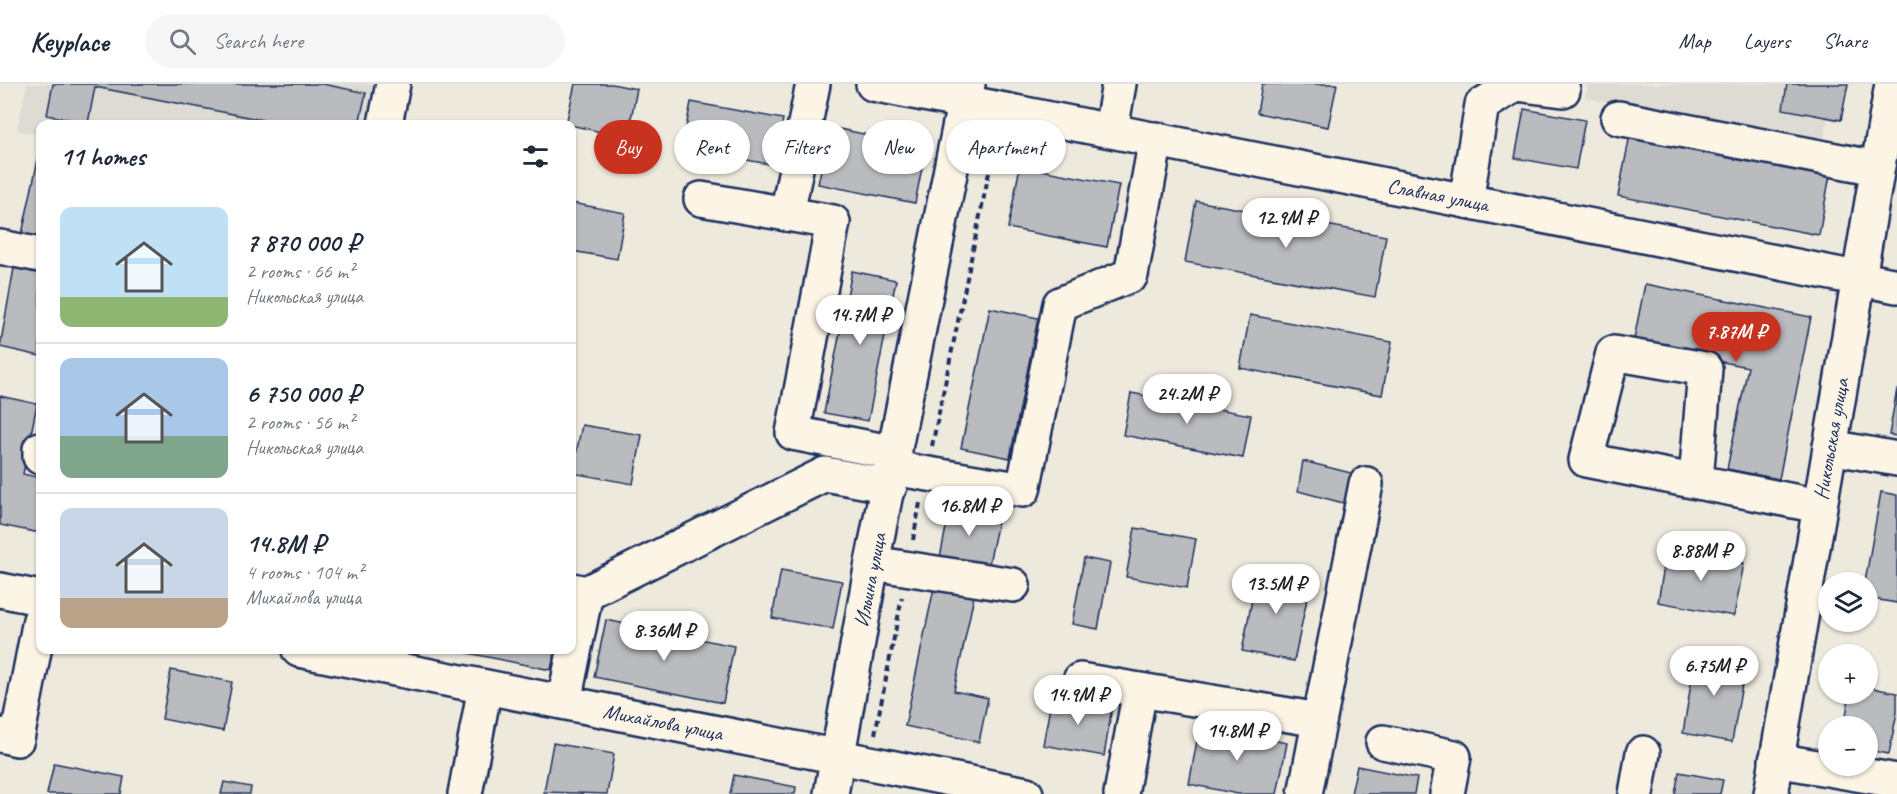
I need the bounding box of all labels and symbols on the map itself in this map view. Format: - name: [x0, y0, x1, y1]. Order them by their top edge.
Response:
- street label: Славная улица: [1385, 172, 1493, 218]
- pin: 12.9M ₽: [1231, 198, 1341, 249]
- pin: 14.7M ₽: [805, 295, 915, 346]
- pin: 7.87M ₽: [1681, 312, 1791, 363]
- pin: 24.2M ₽: [1132, 374, 1242, 425]
- street label: Никольская улица: [1808, 374, 1855, 502]
- pin: 16.8M ₽: [914, 486, 1024, 537]
- street label: Ильина улица: [848, 529, 892, 629]
- pin: 8.88M ₽: [1646, 531, 1756, 582]
- pin: 13.5M ₽: [1221, 564, 1331, 615]
- pin: 8.36M ₽: [609, 611, 719, 662]
- pin: 6.75M ₽: [1659, 646, 1769, 697]
- pin: 14.9M ₽: [1023, 675, 1133, 726]
- street label: Михайлова улица: [601, 698, 726, 747]
- pin: 14.8M ₽: [1182, 711, 1292, 762]

